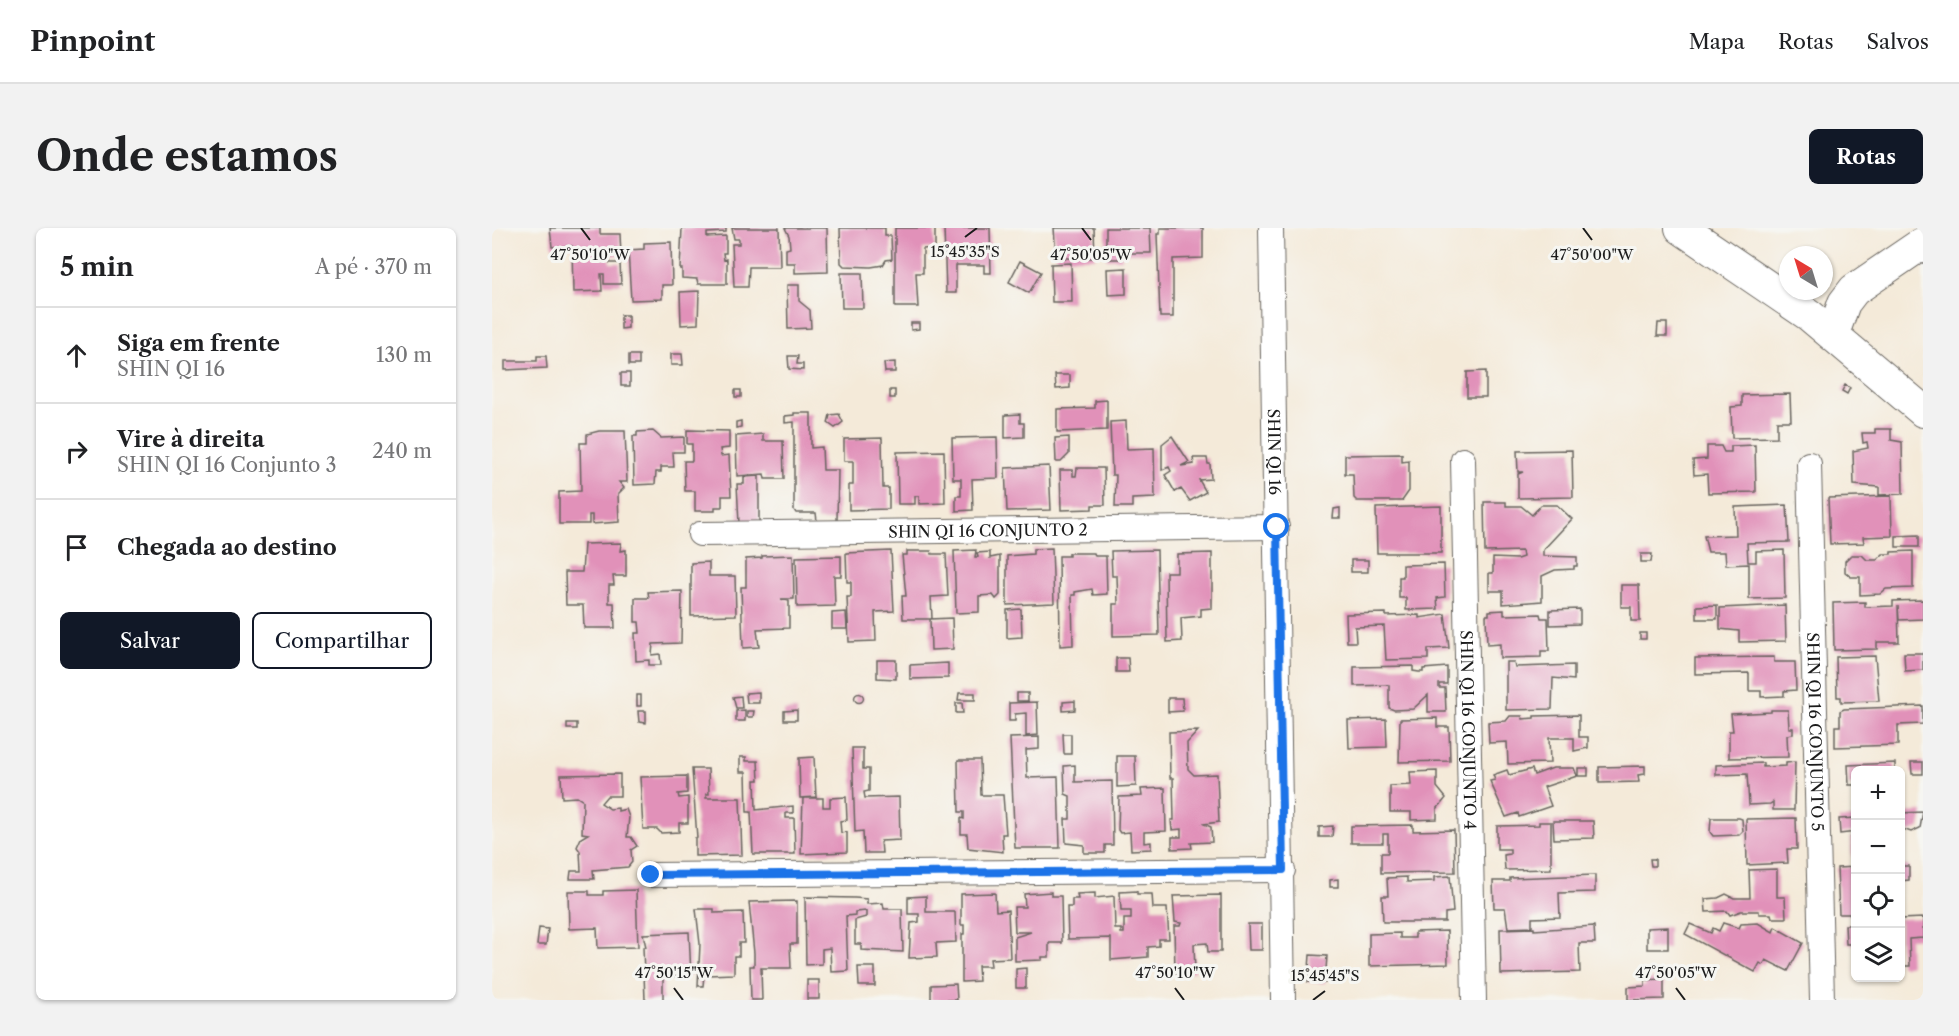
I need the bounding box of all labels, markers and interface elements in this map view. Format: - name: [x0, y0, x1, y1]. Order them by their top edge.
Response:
- text: Pinpoint: [30, 24, 155, 58]
- text: Mapa: [1689, 29, 1745, 54]
- text: Rotas: [1778, 29, 1834, 54]
- text: Salvos: [1867, 29, 1929, 54]
- button: Rotas: [1809, 129, 1923, 184]
- text: Onde estamos: [36, 130, 338, 182]
- text: 15°45'35"S: [930, 242, 1000, 261]
- text: 47°50'10"W: [550, 245, 630, 264]
- text: 47°50'05"W: [1050, 245, 1132, 264]
- text: 47°50'00"W: [1551, 245, 1634, 264]
- north arrow: [1779, 246, 1833, 300]
- text: 5 min: [60, 251, 134, 283]
- text: A pé · 370 m: [315, 255, 432, 279]
- text: Siga em frente: [117, 330, 280, 357]
- icon: ahead: [60, 339, 93, 372]
- text: 130 m: [376, 343, 432, 367]
- text: SHIN QI 16: [117, 357, 225, 381]
- street label: SHIN QI 16: [1264, 409, 1285, 495]
- text: Vire à direita: [117, 426, 264, 453]
- icon: right: [60, 435, 93, 468]
- text: 240 m: [372, 439, 432, 463]
- text: SHIN QI 16 Conjunto 3: [117, 453, 337, 477]
- route start: [1263, 513, 1289, 539]
- street label: SHIN QI 16 CONJUNTO 2: [888, 519, 1088, 542]
- icon: arrive: [60, 531, 93, 564]
- text: Chegada ao destino: [117, 534, 337, 561]
- button: Salvar: [60, 612, 240, 669]
- button: Compartilhar: [252, 612, 432, 669]
- street label: SHIN QI 16 CONJUNTO 4: [1456, 630, 1481, 830]
- street label: SHIN QI 16 CONJUNTO 5: [1803, 632, 1828, 832]
- map controls: [1851, 766, 1905, 982]
- button: +: [1851, 766, 1905, 820]
- button: −: [1851, 820, 1905, 874]
- route end: [637, 861, 663, 887]
- button: locate: [1851, 874, 1905, 928]
- button: layers: [1851, 928, 1905, 982]
- text: 47°50'15"W: [635, 963, 714, 982]
- text: 47°50'10"W: [1135, 963, 1215, 982]
- text: 47°50'05"W: [1635, 963, 1717, 982]
- text: 15°45'45"S: [1290, 966, 1360, 985]

